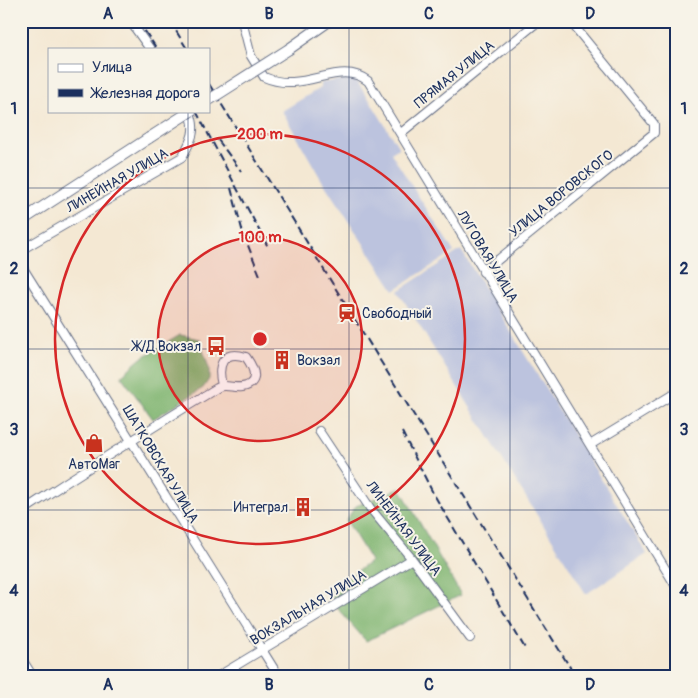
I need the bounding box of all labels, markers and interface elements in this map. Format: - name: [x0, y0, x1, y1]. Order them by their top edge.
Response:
- text: A: [103, 4, 114, 24]
- text: B: [264, 4, 274, 24]
- text: C: [424, 4, 434, 24]
- text: D: [585, 4, 595, 24]
- street label: ПРЯМАЯ УЛИЦА: [411, 37, 498, 112]
- legend: [48, 48, 210, 112]
- text: Улица: [92, 58, 132, 77]
- text: Железная дорога: [90, 84, 200, 103]
- text: 1: [11, 99, 17, 119]
- text: 1: [681, 99, 687, 119]
- text: 200 m: [237, 125, 283, 144]
- street label: ЛИНЕЙНАЯ УЛИЦА: [62, 144, 171, 217]
- street label: УЛИЦА ВОРОВСКОГО: [506, 146, 617, 241]
- street label: ЛУГОВАЯ УЛИЦА: [453, 206, 522, 306]
- text: 100 m: [239, 228, 281, 247]
- text: 2: [10, 259, 19, 279]
- text: 2: [680, 259, 689, 279]
- station icon: Свободный: [336, 302, 358, 324]
- place label: Свободный: [362, 305, 432, 322]
- centre of rings: [251, 330, 269, 348]
- bus stop icon: Ж/Д Вокзал: [205, 335, 227, 357]
- place label: Ж/Д Вокзал: [131, 338, 201, 355]
- building icon: Вокзал: [271, 349, 293, 371]
- place label: Вокзал: [297, 352, 340, 369]
- street label: ШАТКОВСКАЯ УЛИЦА: [119, 402, 202, 526]
- text: 3: [10, 420, 19, 440]
- text: 3: [680, 420, 689, 440]
- shop icon: АвтоМаг: [83, 432, 105, 454]
- place label: АвтоМаг: [68, 456, 120, 473]
- street label: ЛИНЕЙНАЯ УЛИЦА: [362, 477, 445, 579]
- building icon: Интеграл: [292, 496, 314, 518]
- place label: Интеграл: [233, 499, 288, 516]
- street label: ВОКЗАЛЬНАЯ УЛИЦА: [247, 566, 369, 649]
- text: 4: [9, 581, 19, 601]
- text: 4: [679, 581, 689, 601]
- text: A: [103, 675, 114, 695]
- text: B: [264, 675, 274, 695]
- text: C: [424, 675, 434, 695]
- text: D: [585, 675, 595, 695]

